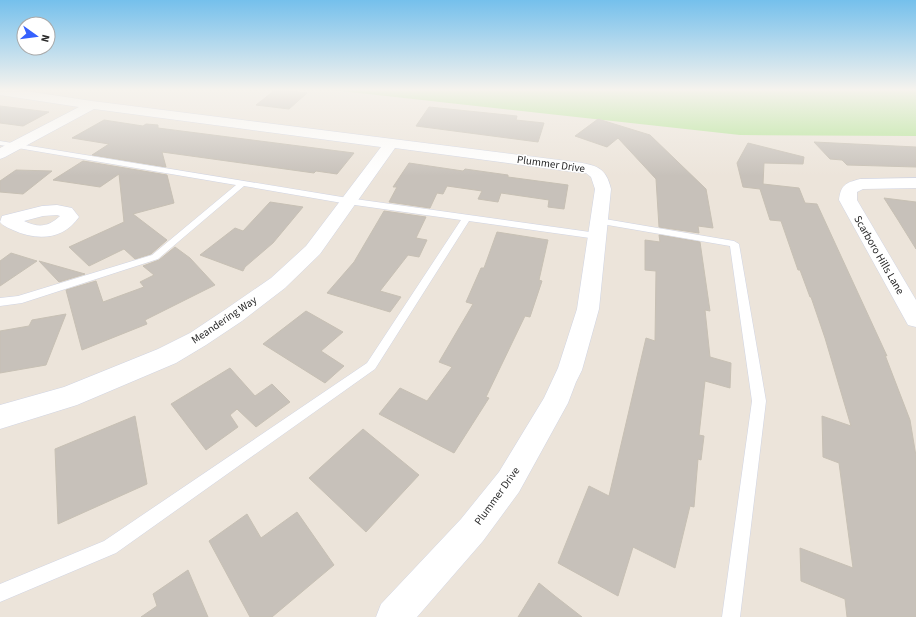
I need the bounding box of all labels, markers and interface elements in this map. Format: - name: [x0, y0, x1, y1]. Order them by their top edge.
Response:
- north arrow: [16, 16, 56, 56]
- text: N: [37, 33, 53, 44]
- street label: Plummer Drive: [516, 152, 587, 176]
- street label: Scarboro Hills Lane: [850, 213, 908, 298]
- street label: Meandering Way: [188, 293, 260, 347]
- street label: Plummer Drive: [471, 463, 524, 528]

